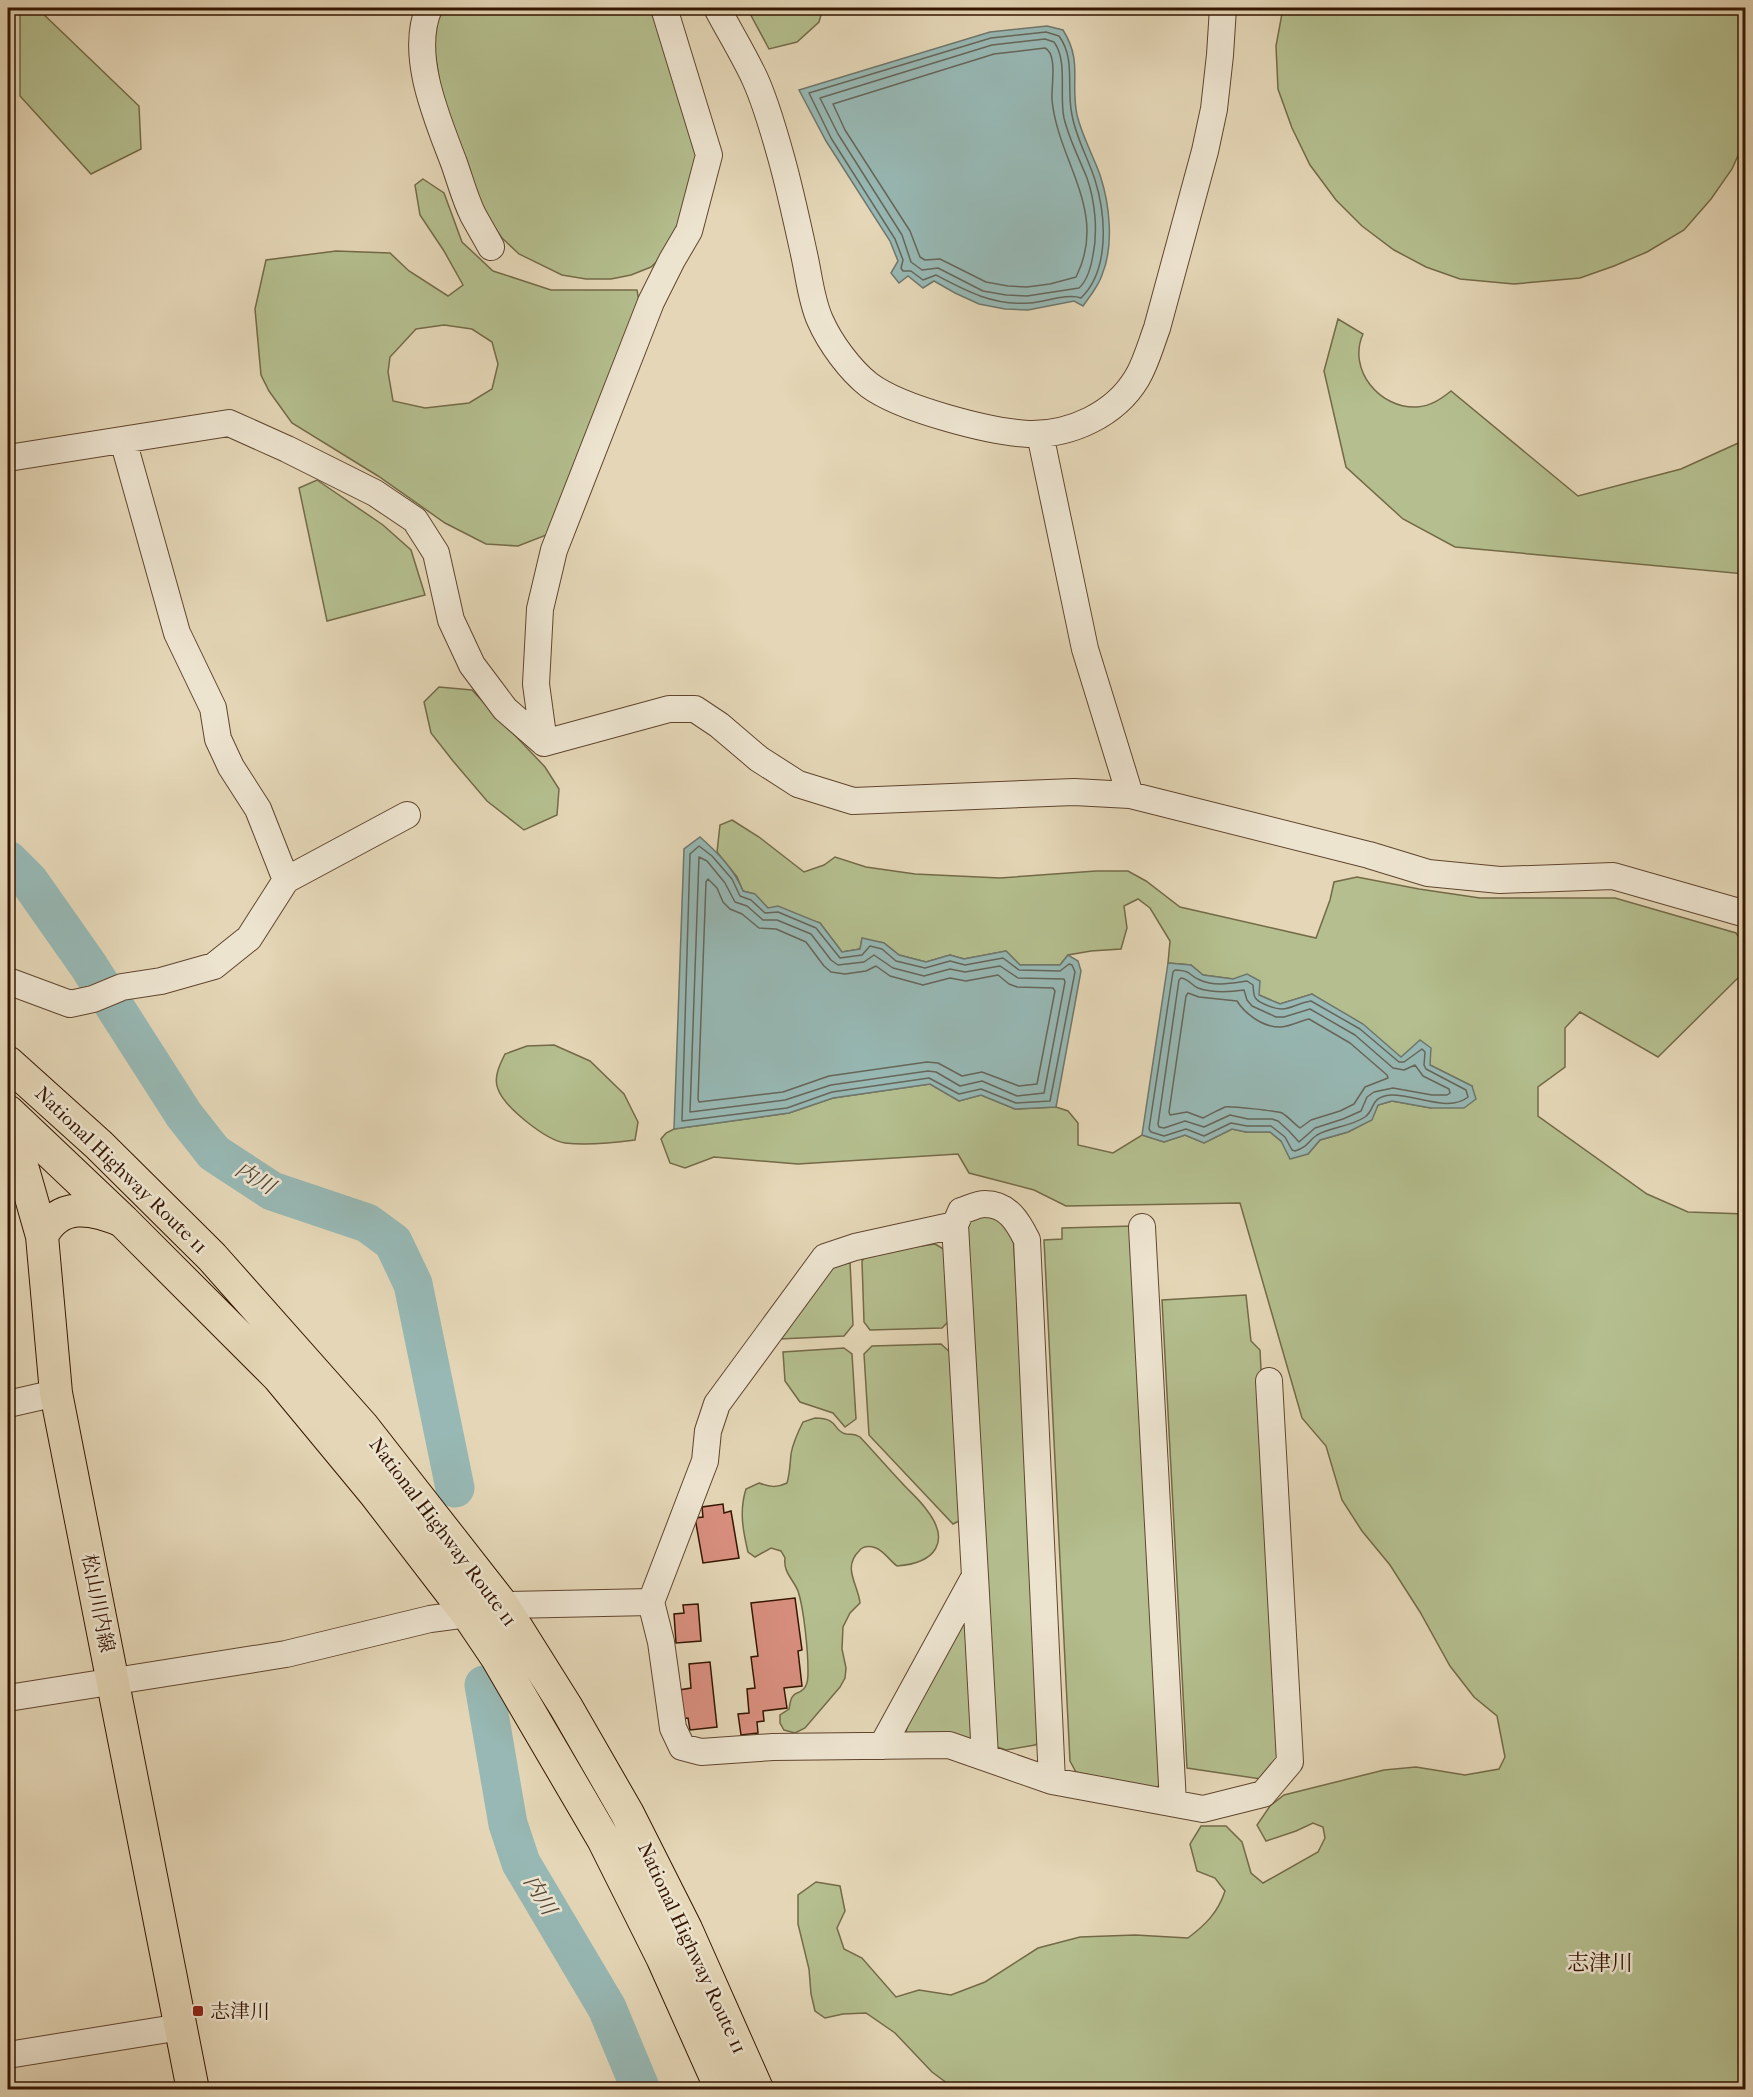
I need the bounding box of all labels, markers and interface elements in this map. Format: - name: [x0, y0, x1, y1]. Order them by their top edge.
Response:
- street label: National Highway Route 11: [30, 1082, 212, 1258]
- water label: 内川: [231, 1157, 281, 1200]
- street label: National Highway Route 11: [365, 1433, 521, 1631]
- street label: 松山川内線: [77, 1552, 119, 1654]
- street label: National Highway Route 11: [633, 1839, 751, 2057]
- water label: 内川: [519, 1871, 562, 1921]
- district label: 志津川: [1567, 1950, 1633, 1976]
- place label: 志津川: [210, 2000, 270, 2023]
- marker: 志津川: [191, 2004, 205, 2018]

